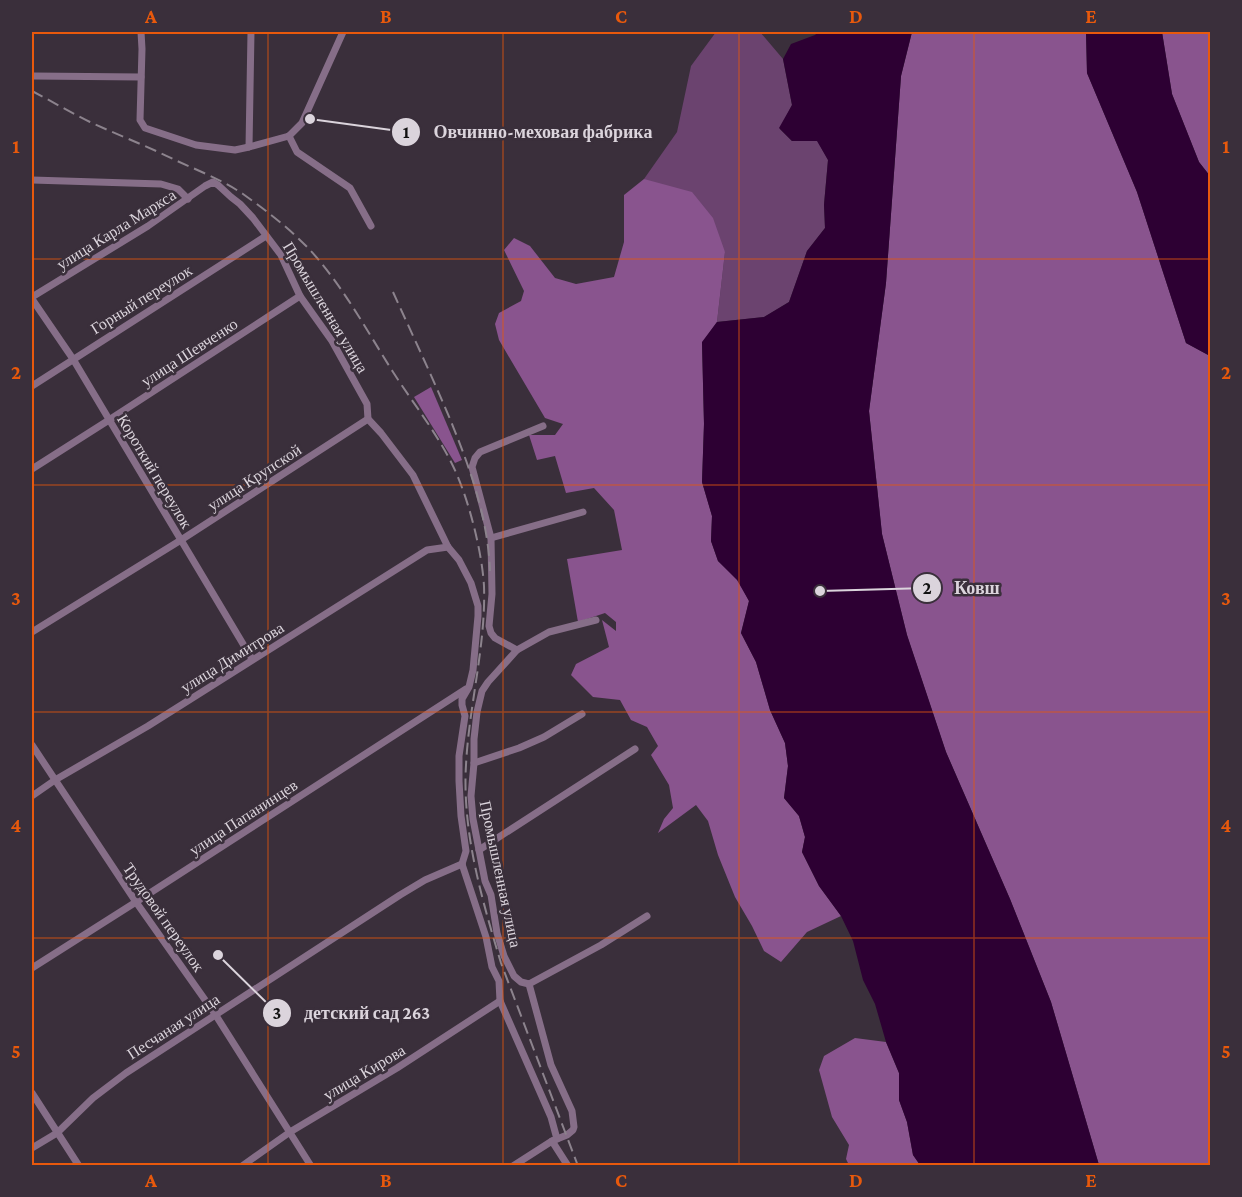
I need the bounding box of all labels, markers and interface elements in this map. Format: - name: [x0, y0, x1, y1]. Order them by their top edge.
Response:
- text: A: [144, 5, 158, 27]
- text: B: [380, 5, 392, 27]
- text: C: [615, 5, 627, 27]
- text: D: [849, 5, 863, 27]
- text: E: [1085, 5, 1097, 27]
- callout: Овчинно-меховая фабрика: [391, 114, 664, 150]
- text: 1: [403, 122, 410, 142]
- text: Овчинно-меховая фабрика: [434, 122, 652, 142]
- text: 1: [12, 135, 20, 157]
- text: 1: [1222, 135, 1230, 157]
- street label: улица Карла Маркса: [54, 186, 179, 274]
- street label: Промышленная улица: [279, 239, 371, 376]
- street label: Горный переулок: [88, 261, 196, 338]
- street label: улица Шевченко: [138, 315, 241, 391]
- text: 2: [11, 361, 21, 383]
- text: 2: [1221, 361, 1231, 383]
- street label: Короткий переулок: [113, 411, 195, 532]
- street label: улица Крупской: [204, 441, 305, 515]
- callout: Ковш: [912, 570, 1012, 606]
- text: 2: [922, 578, 932, 598]
- text: Ковш: [954, 578, 1000, 598]
- text: 3: [11, 587, 21, 609]
- text: 3: [1221, 587, 1231, 609]
- street label: улица Димитрова: [178, 619, 287, 697]
- street label: улица Папанинцев: [186, 776, 301, 860]
- street label: Промышленная улица: [476, 799, 524, 949]
- text: 4: [11, 814, 22, 836]
- text: 4: [1221, 814, 1232, 836]
- street label: Трудовой переулок: [119, 860, 208, 976]
- street label: Песчаная улица: [124, 990, 223, 1063]
- callout: детский сад 263: [262, 995, 442, 1031]
- text: 3: [273, 1003, 281, 1023]
- text: детский сад 263: [304, 1003, 430, 1023]
- text: 5: [11, 1040, 21, 1062]
- text: 5: [1221, 1040, 1231, 1062]
- street label: улица Кирова: [320, 1041, 409, 1104]
- text: A: [144, 1169, 158, 1191]
- text: B: [380, 1169, 392, 1191]
- text: C: [615, 1169, 627, 1191]
- text: D: [849, 1169, 863, 1191]
- text: E: [1085, 1169, 1097, 1191]

